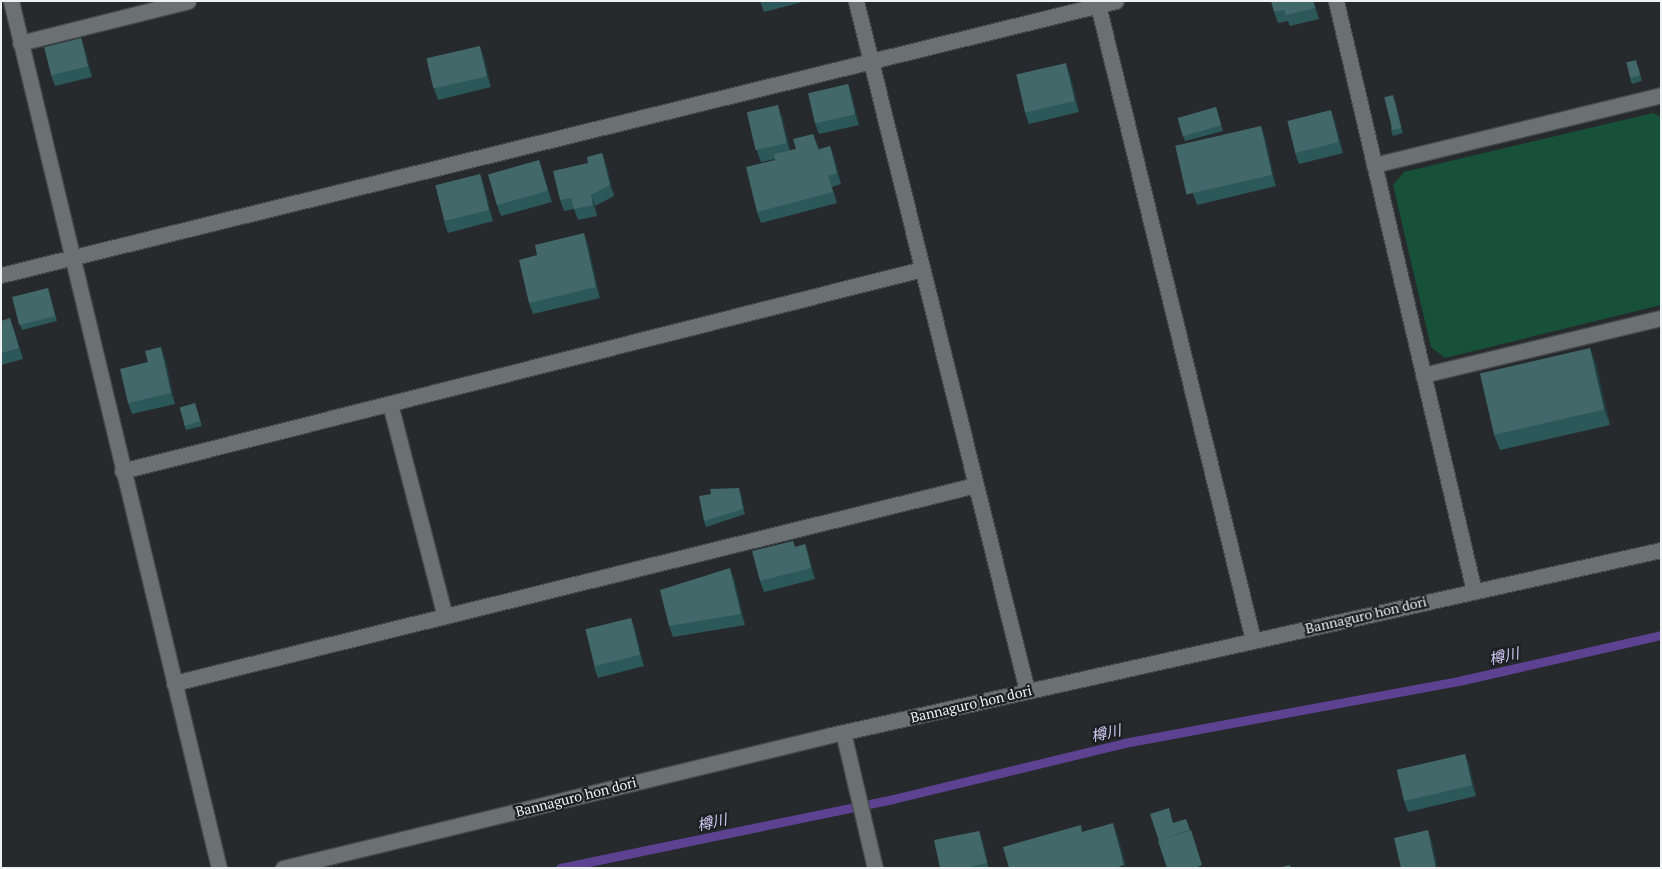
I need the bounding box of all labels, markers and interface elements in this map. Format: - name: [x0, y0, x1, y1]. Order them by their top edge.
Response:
- street label: Bannaguro hon dori: [1304, 593, 1428, 637]
- water label: 樽川: [1487, 644, 1521, 668]
- street label: Bannaguro hon dori: [909, 682, 1033, 726]
- water label: 樽川: [1089, 721, 1123, 745]
- street label: Bannaguro hon dori: [514, 774, 638, 820]
- water label: 樽川: [695, 810, 729, 834]

